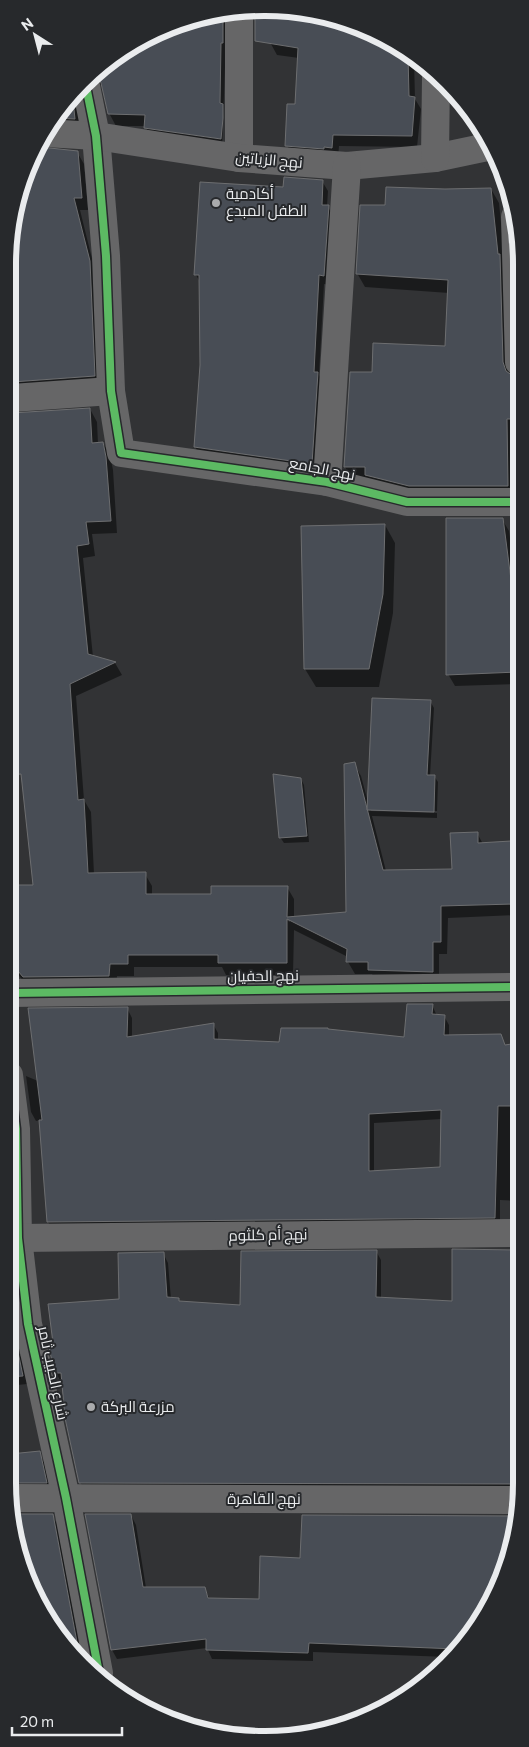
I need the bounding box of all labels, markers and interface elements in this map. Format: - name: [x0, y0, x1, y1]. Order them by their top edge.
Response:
- north arrow: [10, 10, 60, 60]
- text: N: [18, 14, 36, 34]
- street label: نهج الزياتين: [234, 147, 303, 174]
- place label: أكادمية الطفل المبدع: [226, 184, 307, 222]
- marker: أكادمية الطفل المبدع: [210, 197, 222, 209]
- street label: نهج الجامع: [287, 453, 357, 486]
- street label: نهج الحفيان: [227, 965, 299, 988]
- street label: نهج أم كلثوم: [228, 1224, 308, 1247]
- street label: شارع الحبيب ثامر: [32, 1323, 73, 1422]
- place label: مزرعة البركة: [101, 1397, 175, 1416]
- marker: مزرعة البركة: [85, 1401, 97, 1413]
- street label: نهج القاهرة: [227, 1489, 301, 1510]
- scale bar: [12, 1704, 122, 1736]
- text: 20 m: [20, 1712, 54, 1730]

